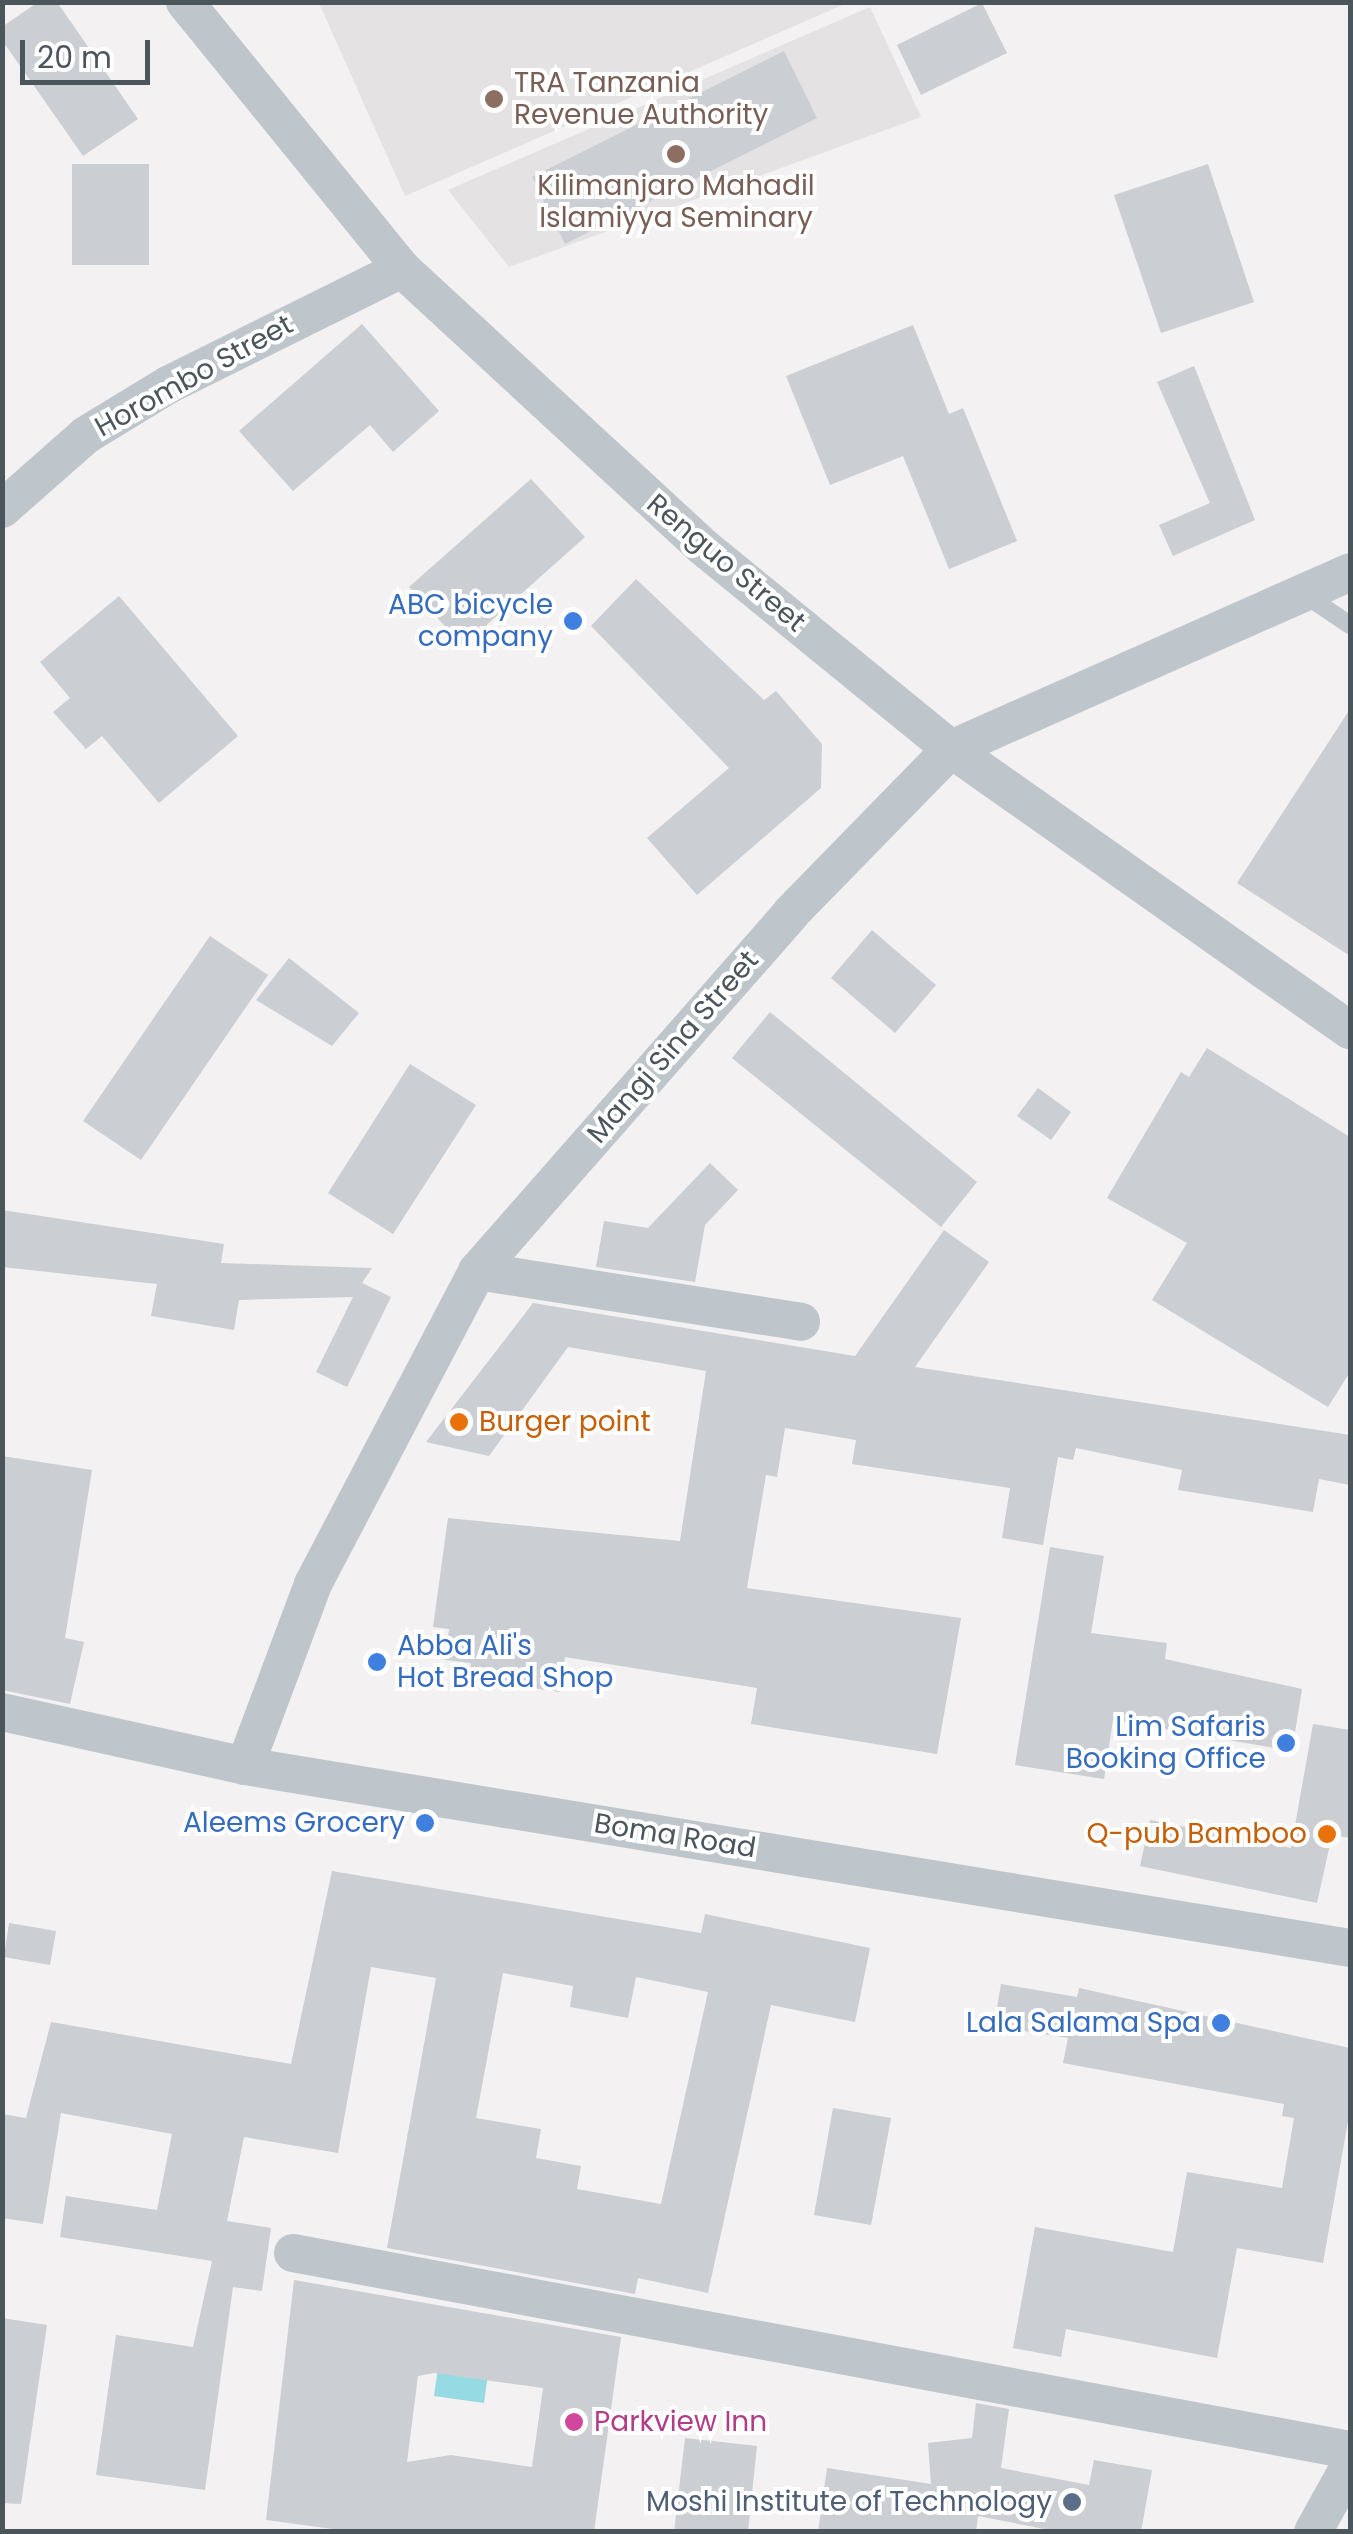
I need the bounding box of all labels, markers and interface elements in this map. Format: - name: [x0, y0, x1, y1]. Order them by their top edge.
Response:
- scale bar: [25, 20, 155, 82]
- text: 20 m: [37, 36, 112, 79]
- place label: TRA Tanzania Revenue Authority: [514, 66, 768, 132]
- marker: TRA Tanzania Revenue Authority: [483, 88, 505, 110]
- marker: Kilimanjaro Mahadil Islamiyya Seminary: [665, 143, 687, 165]
- place label: Kilimanjaro Mahadil Islamiyya Seminary: [537, 169, 815, 235]
- street label: Horombo Street: [89, 308, 299, 444]
- street label: Renguo Street: [640, 487, 812, 639]
- place label: ABC bicycle company: [388, 588, 553, 654]
- marker: ABC bicycle company: [562, 610, 584, 632]
- street label: Mangi Sina Street: [580, 944, 766, 1150]
- place label: Burger point: [479, 1405, 651, 1439]
- marker: Burger point: [448, 1411, 470, 1433]
- place label: Abba Ali's Hot Bread Shop: [397, 1629, 613, 1695]
- marker: Abba Ali's Hot Bread Shop: [366, 1651, 388, 1673]
- place label: Lim Safaris Booking Office: [1066, 1710, 1266, 1776]
- marker: Lim Safaris Booking Office: [1275, 1732, 1297, 1754]
- place label: Aleems Grocery: [183, 1806, 405, 1840]
- street label: Boma Road: [592, 1807, 758, 1865]
- marker: Aleems Grocery: [414, 1812, 436, 1834]
- place label: Q-pub Bamboo: [1087, 1817, 1307, 1851]
- marker: Q-pub Bamboo: [1316, 1823, 1338, 1845]
- place label: Lala Salama Spa: [966, 2006, 1201, 2040]
- marker: Lala Salama Spa: [1210, 2012, 1232, 2034]
- place label: Parkview Inn: [594, 2405, 767, 2439]
- marker: Parkview Inn: [563, 2411, 585, 2433]
- place label: Moshi Institute of Technology: [646, 2485, 1052, 2519]
- marker: Moshi Institute of Technology: [1061, 2491, 1083, 2513]

